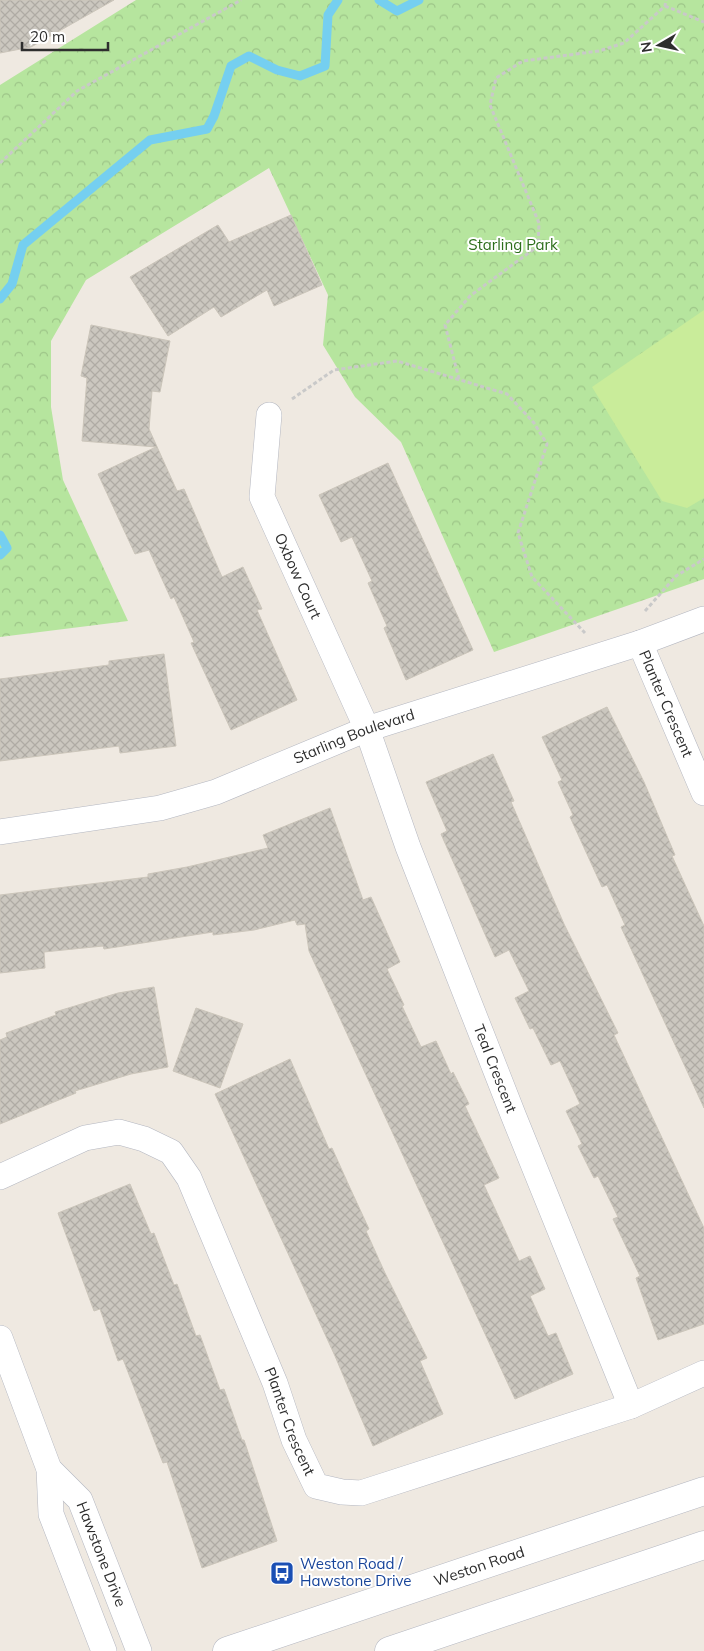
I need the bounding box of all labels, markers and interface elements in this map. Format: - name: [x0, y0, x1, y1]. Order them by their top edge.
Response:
- scale bar: [22, 20, 109, 52]
- north arrow: [634, 20, 684, 70]
- text: 20 m: [30, 27, 65, 46]
- text: N: [636, 40, 656, 54]
- park label: Starling Park: [468, 235, 558, 254]
- street label: Oxbow Court: [271, 530, 326, 622]
- street label: Planter Crescent: [635, 647, 698, 760]
- street label: Starling Boulevard: [290, 705, 417, 768]
- street label: Teal Crescent: [470, 1022, 521, 1115]
- street label: Planter Crescent: [260, 1364, 320, 1478]
- street label: Hawstone Drive: [72, 1499, 131, 1609]
- street label: Weston Road: [431, 1542, 527, 1590]
- place label: Weston Road / Hawstone Drive: [300, 1554, 412, 1590]
- bus stop icon: Weston Road / Hawstone Drive: [269, 1560, 295, 1586]

